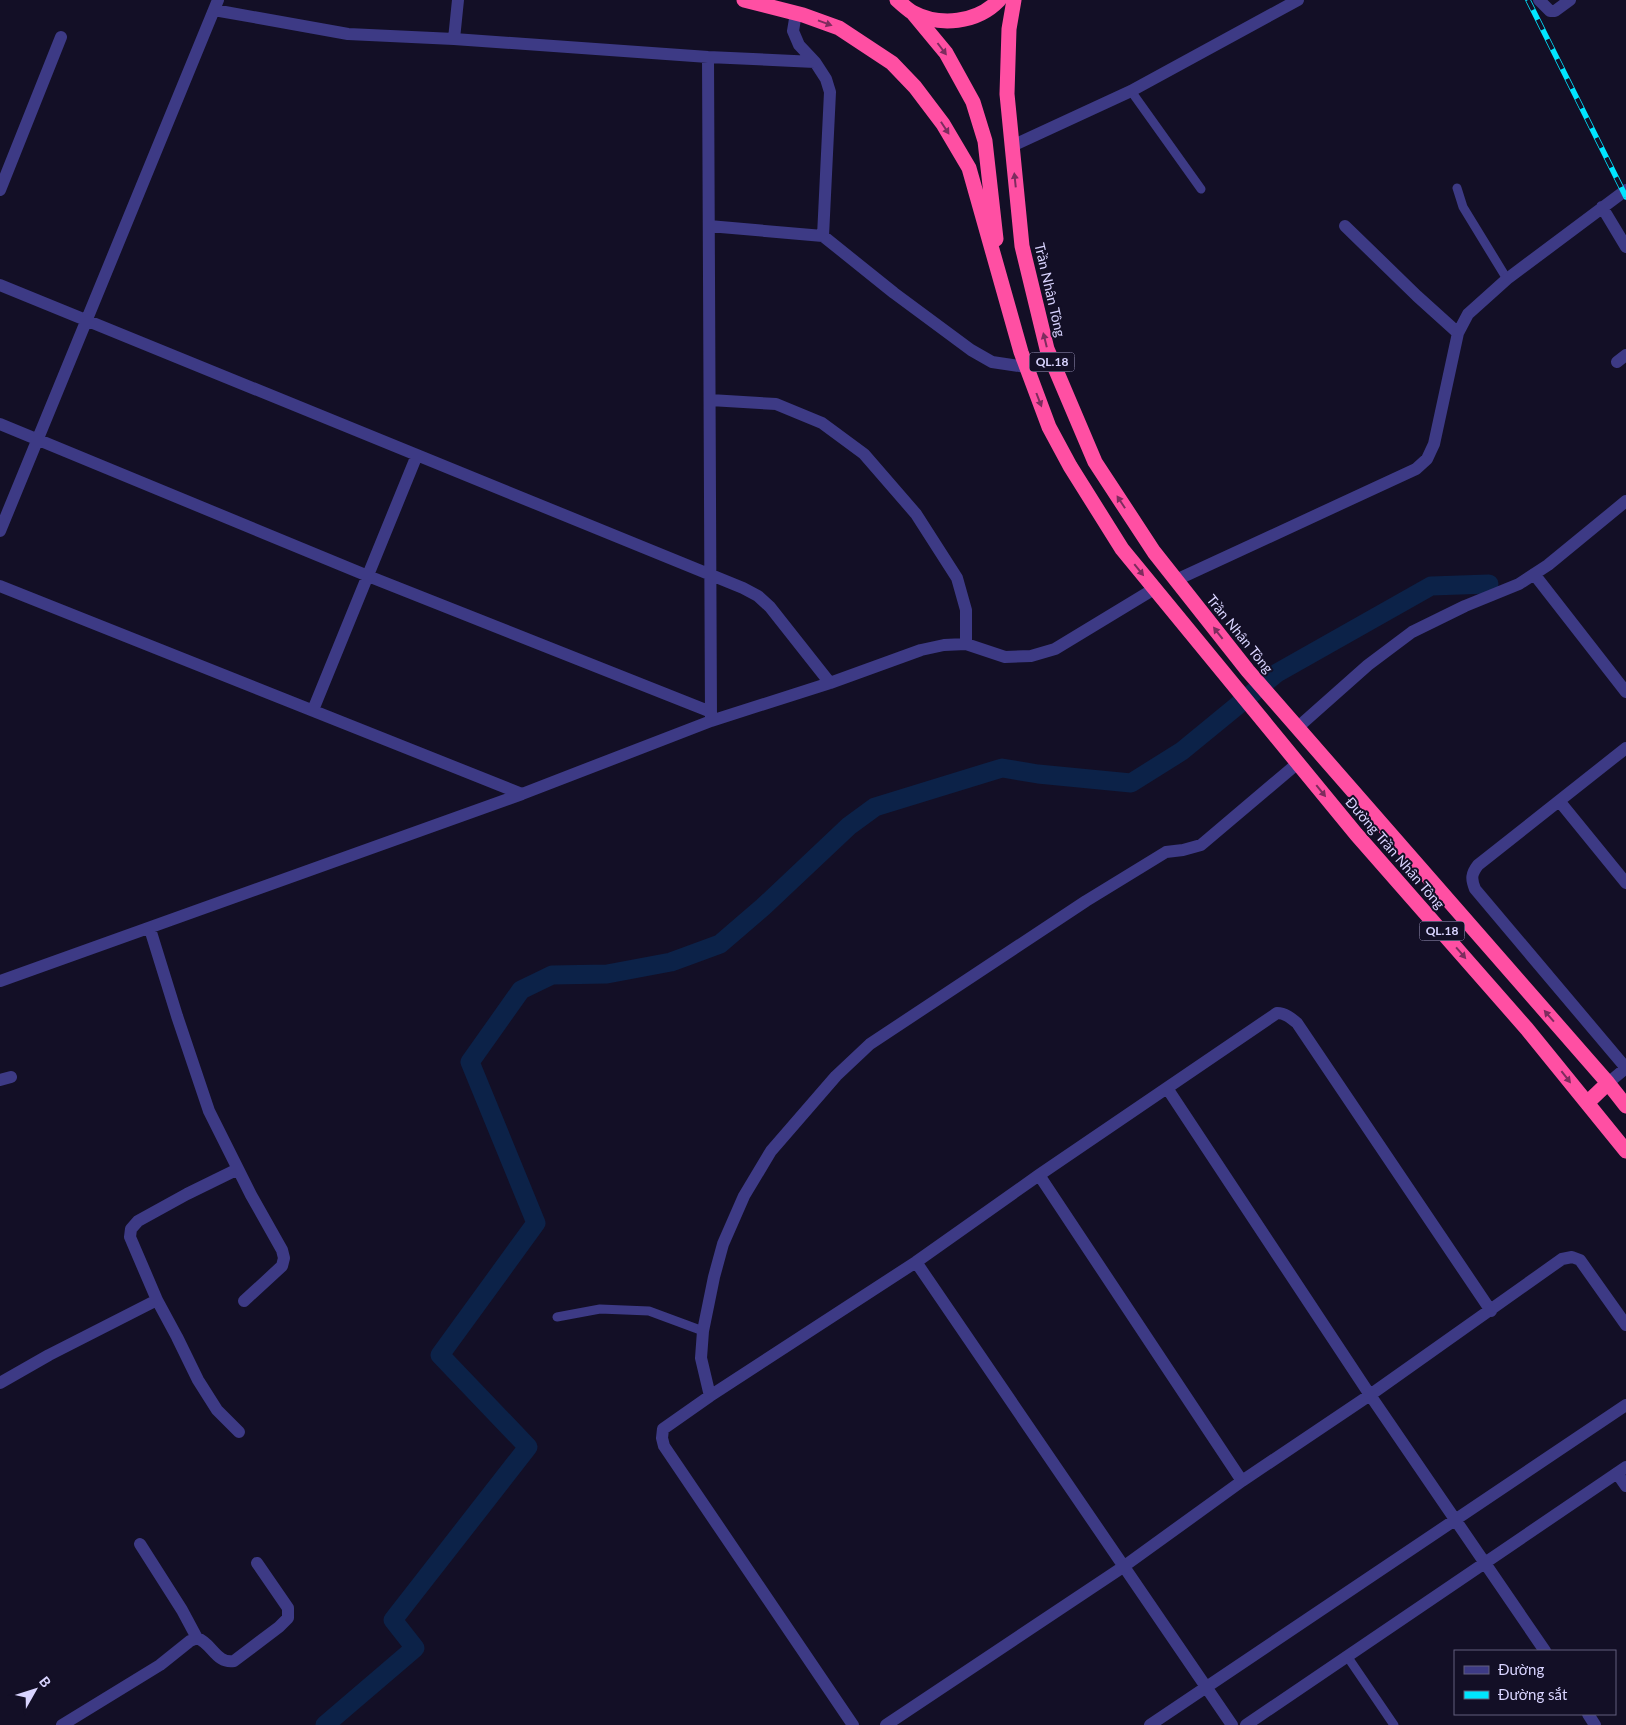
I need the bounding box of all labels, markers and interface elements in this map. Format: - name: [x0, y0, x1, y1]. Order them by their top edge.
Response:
- one-way arrow: [817, 20, 832, 27]
- one-way arrow: [937, 42, 948, 55]
- one-way arrow: [940, 121, 950, 134]
- one-way arrow: [1011, 172, 1019, 188]
- street label: Trần Nhân Tông: [1031, 241, 1070, 339]
- one-way arrow: [1041, 332, 1049, 347]
- road number: QL.18: [1030, 352, 1074, 372]
- one-way arrow: [1036, 393, 1043, 408]
- one-way arrow: [1116, 495, 1126, 509]
- one-way arrow: [1133, 563, 1144, 576]
- street label: Trần Nhân Tông: [1204, 591, 1277, 676]
- one-way arrow: [1212, 627, 1223, 640]
- one-way arrow: [1315, 784, 1326, 797]
- street label: Đường Trần Nhân Tông: [1342, 793, 1449, 912]
- road number: QL.18: [1420, 921, 1464, 940]
- one-way arrow: [1455, 947, 1467, 959]
- one-way arrow: [1543, 1010, 1555, 1022]
- one-way arrow: [1561, 1070, 1572, 1083]
- legend: [1454, 1650, 1616, 1715]
- text: Đường: [1498, 1660, 1544, 1678]
- north arrow: [10, 1665, 60, 1715]
- text: B: [36, 1673, 55, 1690]
- text: Đường sắt: [1498, 1685, 1568, 1703]

